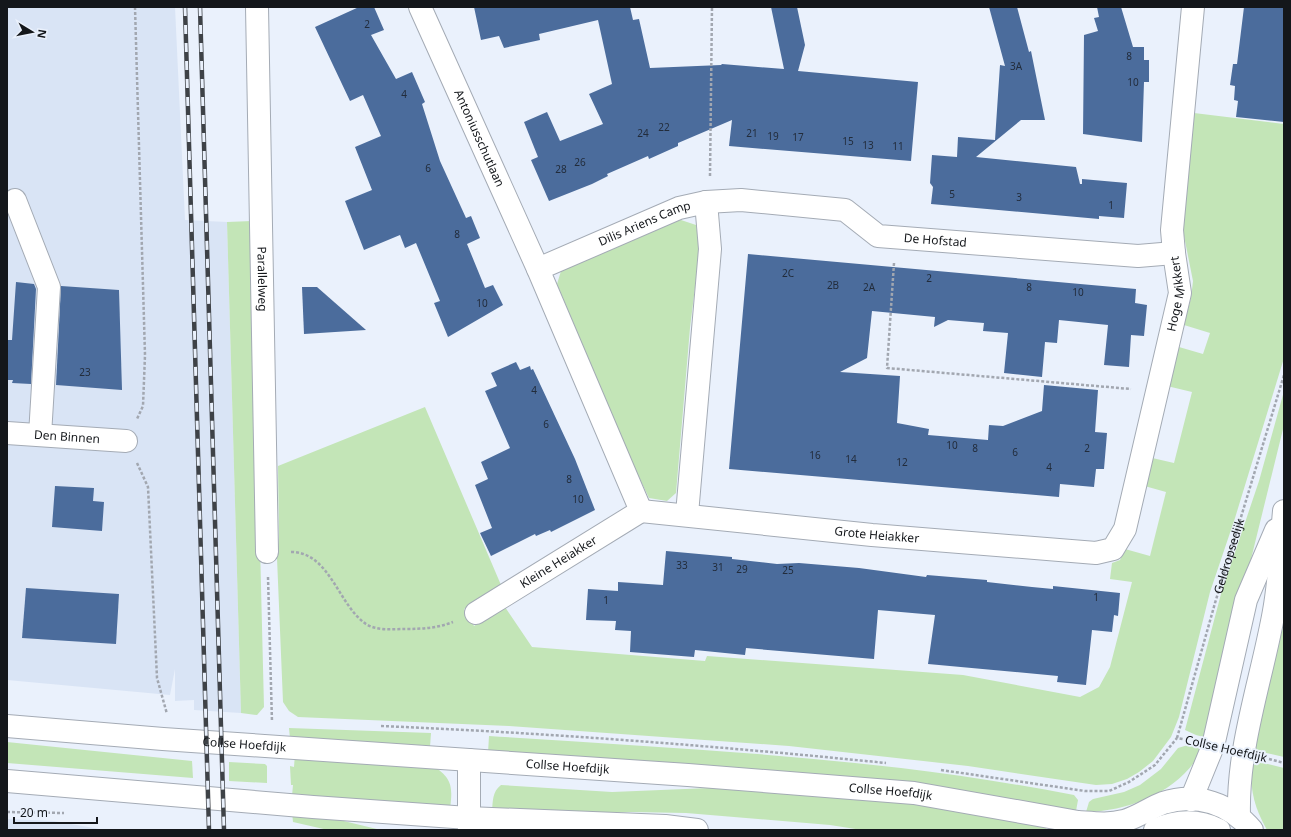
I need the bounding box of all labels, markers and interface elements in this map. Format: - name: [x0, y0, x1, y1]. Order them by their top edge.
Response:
- north arrow: [12, 12, 52, 52]
- house number: 2: [364, 17, 370, 31]
- text: N: [34, 28, 51, 40]
- house number: 8: [1126, 49, 1132, 63]
- house number: 3A: [1010, 59, 1023, 73]
- house number: 10: [1127, 75, 1139, 89]
- house number: 4: [401, 87, 407, 101]
- street label: Antoniusschutlaan: [450, 87, 509, 190]
- house number: 22: [658, 120, 670, 134]
- house number: 24: [637, 126, 649, 140]
- house number: 21: [746, 126, 758, 140]
- house number: 19: [767, 129, 779, 143]
- house number: 17: [792, 130, 804, 144]
- house number: 15: [842, 134, 854, 148]
- house number: 13: [862, 138, 874, 152]
- house number: 11: [892, 139, 904, 153]
- house number: 26: [574, 155, 586, 169]
- house number: 6: [425, 161, 431, 175]
- house number: 28: [555, 162, 567, 176]
- house number: 5: [949, 187, 955, 201]
- house number: 3: [1016, 190, 1022, 204]
- street label: Dilis Ariens Camp: [596, 197, 692, 250]
- house number: 1: [1108, 198, 1114, 212]
- house number: 8: [454, 227, 460, 241]
- street label: De Hofstad: [903, 229, 967, 251]
- street label: Parallelweg: [253, 246, 272, 312]
- street label: Hoge Mikkert: [1162, 254, 1189, 333]
- house number: 2C: [782, 266, 795, 280]
- house number: 2: [926, 271, 932, 285]
- house number: 2B: [827, 278, 839, 292]
- house number: 2A: [863, 280, 876, 294]
- house number: 8: [1026, 280, 1032, 294]
- house number: 10: [1072, 285, 1084, 299]
- house number: 10: [476, 296, 488, 310]
- house number: 23: [79, 365, 91, 379]
- house number: 4: [531, 383, 537, 397]
- house number: 6: [543, 417, 549, 431]
- street label: Den Binnen: [33, 426, 100, 447]
- house number: 10: [946, 438, 958, 452]
- house number: 8: [972, 441, 978, 455]
- house number: 2: [1084, 441, 1090, 455]
- house number: 6: [1012, 445, 1018, 459]
- house number: 16: [809, 448, 821, 462]
- house number: 14: [845, 452, 857, 466]
- house number: 12: [896, 455, 908, 469]
- house number: 4: [1046, 460, 1052, 474]
- house number: 8: [566, 472, 572, 486]
- house number: 10: [572, 492, 584, 506]
- street label: Geldropsedijk: [1209, 516, 1248, 596]
- street label: Grote Heiakker: [834, 522, 920, 547]
- street label: Kleine Heiakker: [516, 531, 600, 592]
- house number: 33: [676, 558, 688, 572]
- house number: 31: [712, 560, 724, 574]
- house number: 29: [736, 562, 748, 576]
- house number: 25: [782, 563, 794, 577]
- house number: 1: [1093, 590, 1099, 604]
- house number: 1: [603, 593, 609, 607]
- street label: Collse Hoefdijk: [1183, 731, 1269, 766]
- street label: Collse Hoefdijk: [202, 733, 287, 755]
- street label: Collse Hoefdijk: [525, 755, 611, 778]
- street label: Collse Hoefdijk: [848, 779, 934, 804]
- scale bar: [14, 799, 97, 825]
- text: 20 m: [20, 804, 48, 821]

